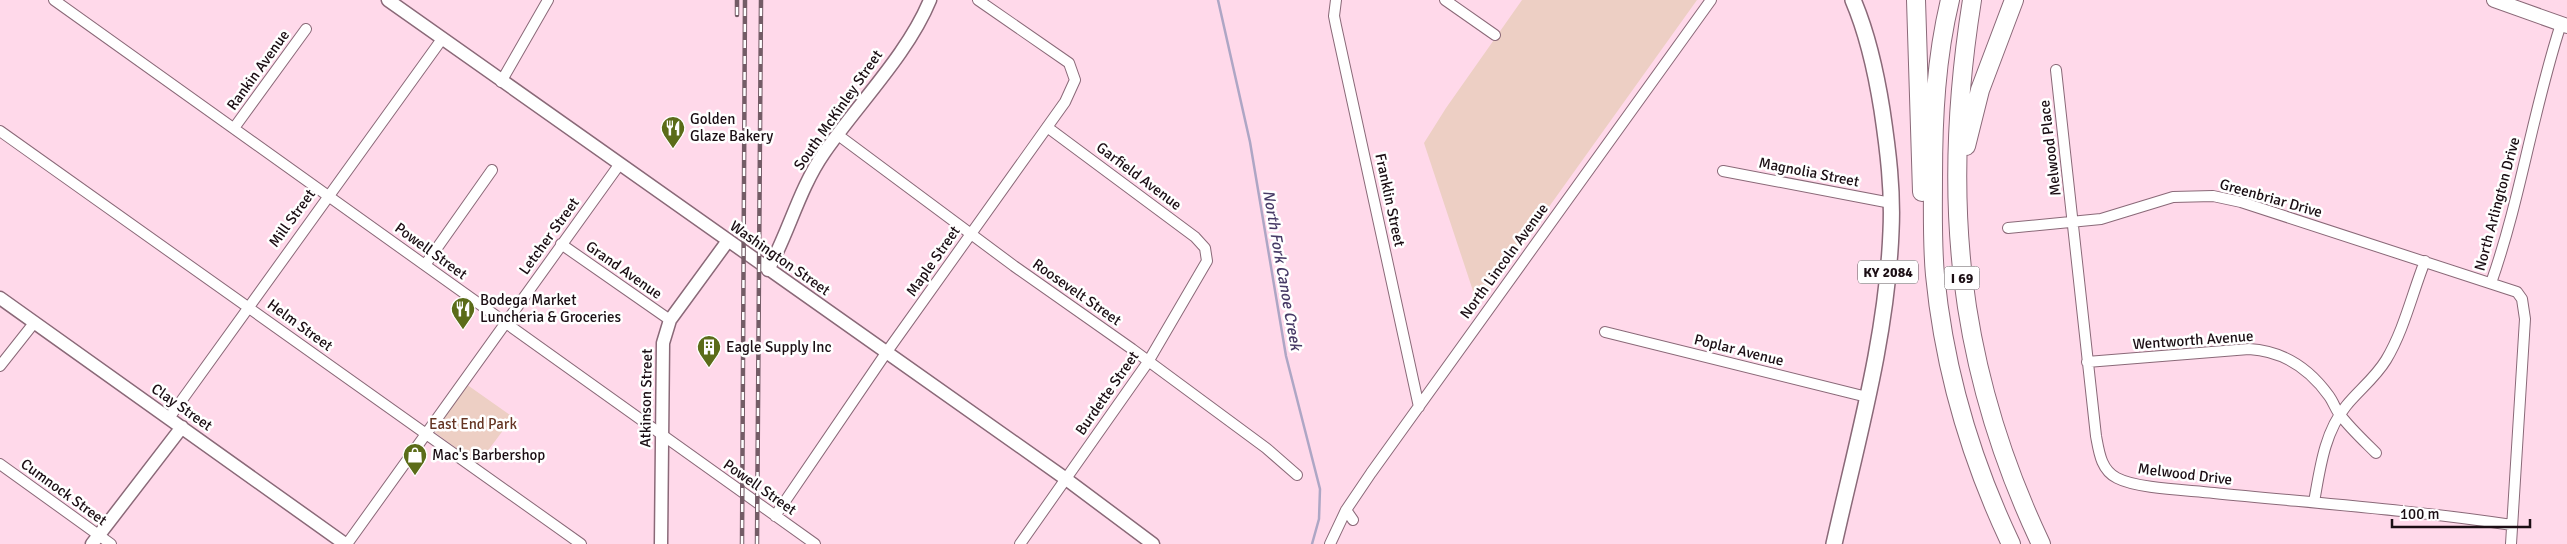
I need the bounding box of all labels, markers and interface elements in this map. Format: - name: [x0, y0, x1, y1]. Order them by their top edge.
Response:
- street label: Rankin Avenue: [223, 26, 293, 114]
- street label: South McKinley Street: [790, 47, 886, 173]
- street label: Melwood Place: [2035, 99, 2065, 197]
- place label: Golden Glaze Bakery: [690, 110, 773, 145]
- restaurant icon: Golden Glaze Bakery: [660, 115, 686, 149]
- street label: North Arlington Drive: [2470, 135, 2524, 273]
- street label: Garfield Avenue: [1093, 138, 1185, 214]
- street label: Franklin Street: [1371, 152, 1409, 248]
- street label: Magnolia Street: [1757, 153, 1861, 191]
- street label: Greenbriar Drive: [2218, 175, 2324, 221]
- street label: Mill Street: [265, 186, 319, 250]
- water label: North Fork Canoe Creek: [1258, 188, 1306, 354]
- street label: Letcher Street: [515, 194, 583, 278]
- street label: North Lincoln Avenue: [1456, 200, 1552, 322]
- street label: Washington Street: [726, 217, 834, 299]
- street label: Powell Street: [391, 219, 471, 283]
- street label: Maple Street: [902, 222, 964, 300]
- street label: Grand Avenue: [582, 237, 666, 303]
- street label: Roosevelt Street: [1029, 255, 1125, 329]
- road number: KY 2084: [1858, 260, 1918, 284]
- road number: I 69: [1944, 266, 1980, 290]
- place label: Bodega Market Luncheria & Groceries: [480, 291, 622, 326]
- street label: Helm Street: [264, 295, 336, 355]
- restaurant icon: Bodega Market Luncheria & Groceries: [450, 296, 476, 330]
- street label: Wentworth Avenue: [2132, 327, 2254, 353]
- street label: Poplar Avenue: [1692, 330, 1786, 370]
- building icon: Eagle Supply Inc: [696, 334, 722, 368]
- place label: Eagle Supply Inc: [726, 338, 832, 356]
- street label: Atkinson Street: [636, 348, 656, 448]
- street label: Burdette Street: [1071, 348, 1143, 438]
- street label: Clay Street: [148, 379, 216, 435]
- park label: East End Park: [429, 415, 517, 433]
- shop icon: Mac's Barbershop: [402, 442, 428, 476]
- place label: Mac's Barbershop: [432, 446, 545, 464]
- street label: Cumnock Street: [17, 455, 111, 529]
- street label: Powell Street: [720, 455, 800, 519]
- street label: Melwood Drive: [2137, 459, 2233, 489]
- scale bar: [2392, 496, 2530, 528]
- text: 100 m: [2400, 505, 2440, 523]

